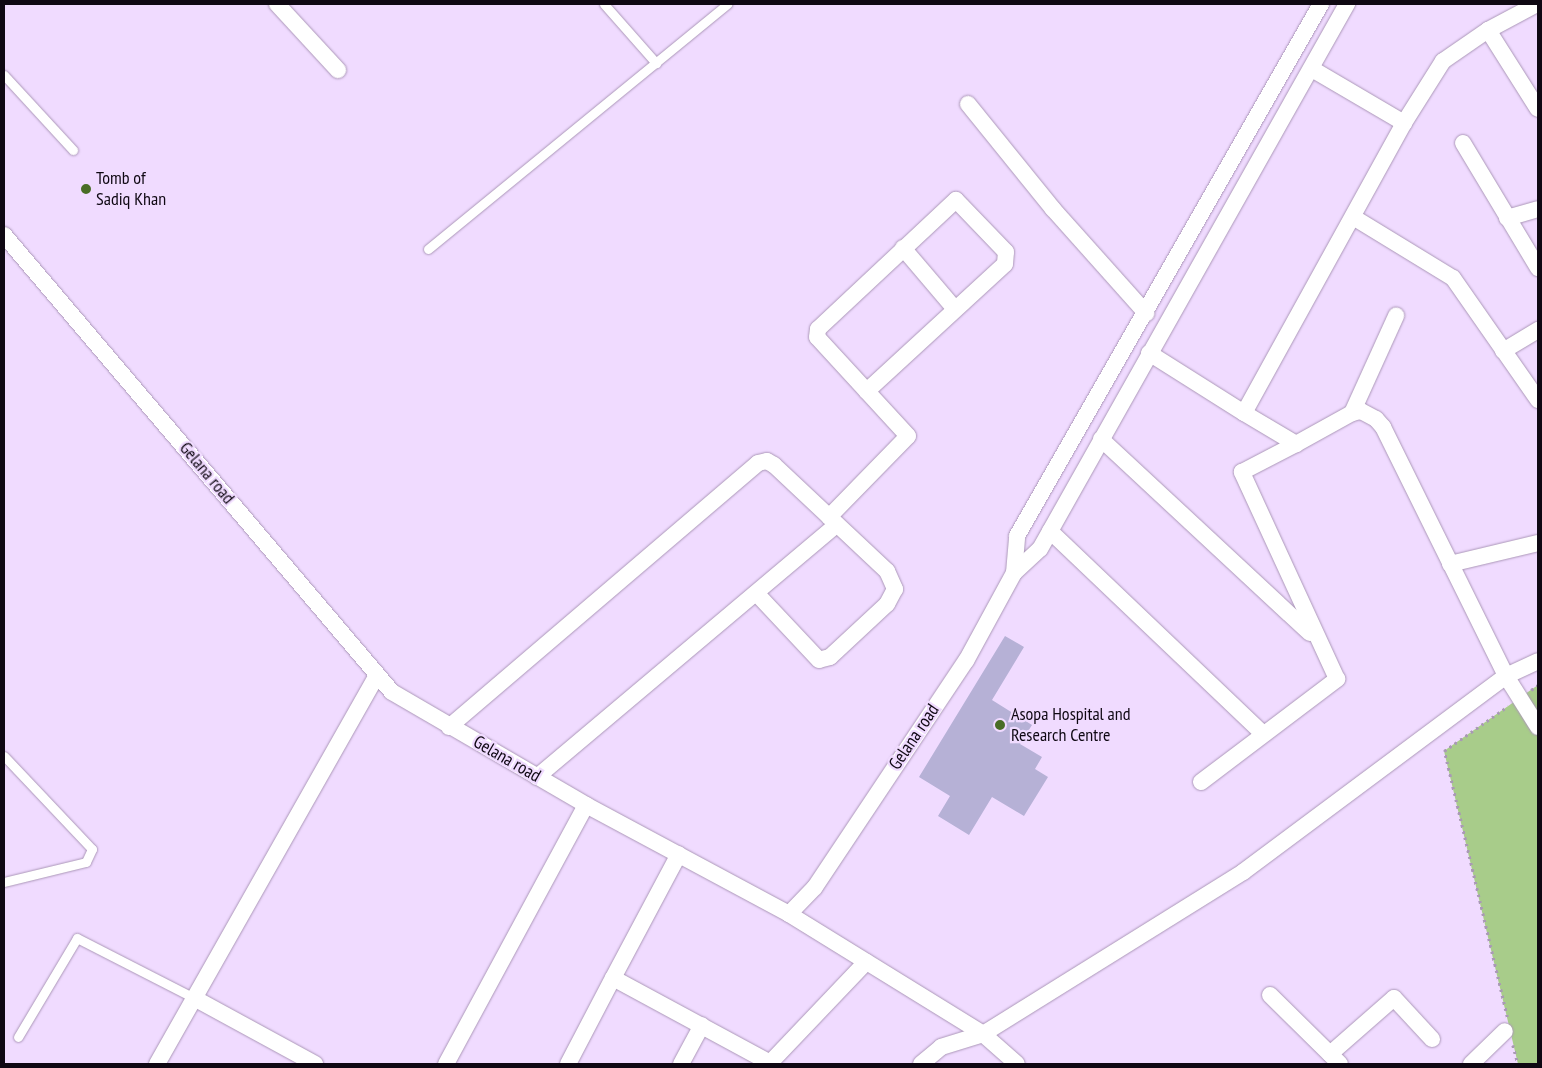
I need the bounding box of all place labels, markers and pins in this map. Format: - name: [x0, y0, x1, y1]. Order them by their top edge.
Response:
- place label: Tomb of Sadiq Khan: [96, 168, 166, 210]
- marker: Tomb of Sadiq Khan: [80, 183, 92, 195]
- place label: Asopa Hospital and Research Centre: [1011, 704, 1131, 746]
- marker: Asopa Hospital and Research Centre: [993, 718, 1007, 732]

